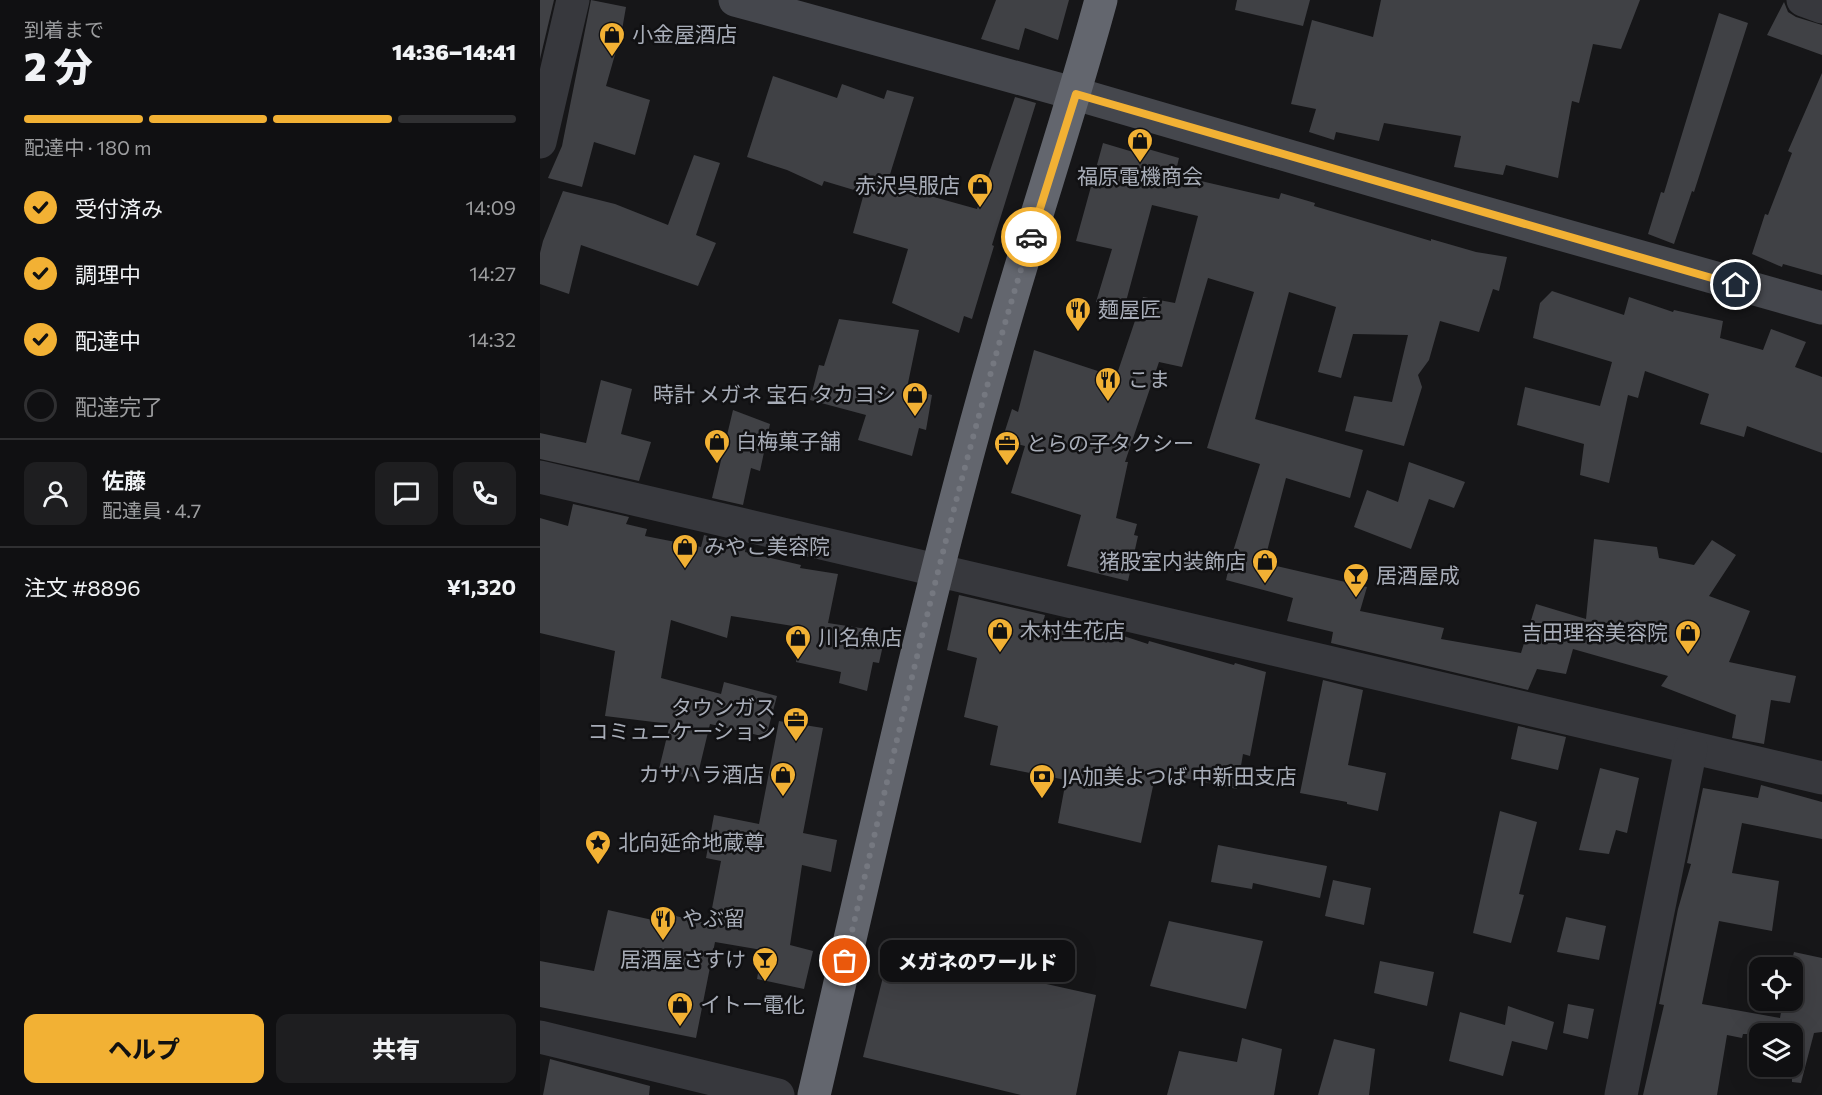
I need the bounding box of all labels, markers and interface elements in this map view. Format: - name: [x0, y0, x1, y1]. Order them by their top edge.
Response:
- text: 到着まで: [24, 17, 104, 41]
- shop icon: 小金屋酒店: [597, 20, 627, 58]
- place label: 小金屋酒店: [632, 21, 737, 46]
- text: 14:36–14:41: [392, 38, 516, 65]
- text: 2 分: [24, 41, 93, 89]
- shop icon: 福原電機商会: [1125, 126, 1155, 164]
- text: 配達中 · 180 m: [24, 135, 151, 159]
- place label: 福原電機商会: [1077, 163, 1203, 188]
- shop icon: 赤沢呉服店: [965, 171, 995, 209]
- place label: 赤沢呉服店: [855, 172, 960, 197]
- icon: check: [24, 191, 57, 224]
- text: 受付済み: [75, 195, 163, 222]
- text: 14:09: [466, 195, 516, 219]
- courier: [1001, 207, 1061, 267]
- icon: car: [1015, 221, 1048, 254]
- icon: check: [24, 257, 57, 290]
- pin: [1710, 259, 1761, 310]
- text: 調理中: [75, 261, 141, 288]
- text: 14:27: [469, 261, 516, 285]
- icon: home: [1719, 268, 1752, 301]
- restaurant icon: 麺屋匠: [1063, 295, 1093, 333]
- place label: 麺屋匠: [1098, 296, 1161, 321]
- icon: check: [24, 323, 57, 356]
- text: 配達中: [75, 327, 141, 354]
- text: 14:32: [468, 327, 516, 351]
- restaurant icon: こま: [1093, 365, 1123, 403]
- place label: こま: [1128, 366, 1170, 391]
- shop icon: 時計 メガネ 宝石 タカヨシ: [900, 380, 930, 418]
- place label: 時計 メガネ 宝石 タカヨシ: [653, 381, 896, 406]
- text: 配達完了: [75, 393, 163, 420]
- shop icon: 白梅菓子舗: [702, 427, 732, 465]
- place label: 白梅菓子舗: [736, 428, 841, 453]
- office icon: とらの子タクシー: [992, 429, 1022, 467]
- place label: とらの子タクシー: [1026, 430, 1194, 455]
- button: person: [24, 462, 87, 525]
- button: chat: [375, 462, 438, 525]
- button: phone: [453, 462, 516, 525]
- text: 佐藤: [102, 467, 146, 494]
- text: 配達員 · 4.7: [102, 498, 201, 522]
- shop icon: みやこ美容院: [670, 532, 700, 570]
- place label: みやこ美容院: [704, 533, 830, 558]
- shop icon: 猪股室内装飾店: [1250, 547, 1280, 585]
- place label: 猪股室内装飾店: [1099, 548, 1246, 573]
- bar icon: 居酒屋成: [1341, 561, 1371, 599]
- place label: 居酒屋成: [1376, 562, 1460, 587]
- text: ¥1,320: [447, 573, 516, 600]
- text: 注文 #8896: [24, 574, 141, 601]
- shop icon: 木村生花店: [985, 616, 1015, 654]
- place label: 木村生花店: [1020, 617, 1125, 642]
- shop icon: 吉田理容美容院: [1673, 618, 1703, 656]
- place label: 吉田理容美容院: [1521, 619, 1668, 644]
- shop icon: 川名魚店: [783, 623, 813, 661]
- place label: 川名魚店: [818, 624, 902, 649]
- place label: タウンガス コミュニケーション: [587, 694, 776, 743]
- office icon: タウンガス コミュニケーション: [781, 705, 811, 743]
- shop icon: カサハラ酒店: [768, 760, 798, 798]
- place label: カサハラ酒店: [639, 761, 764, 786]
- bank icon: JA加美よつば 中新田支店: [1027, 762, 1057, 800]
- place label: JA加美よつば 中新田支店: [1062, 763, 1297, 788]
- place icon: 北向延命地蔵尊: [583, 828, 613, 866]
- place label: 北向延命地蔵尊: [618, 829, 765, 854]
- restaurant icon: やぶ留: [648, 904, 678, 942]
- place label: やぶ留: [682, 905, 745, 930]
- pin: [819, 935, 870, 986]
- callout: メガネのワールド: [881, 940, 1076, 982]
- icon: bag: [828, 944, 861, 977]
- bar icon: 居酒屋さすけ: [750, 945, 780, 983]
- place label: 居酒屋さすけ: [620, 946, 746, 971]
- text: メガネのワールド: [898, 949, 1058, 973]
- map controls: [1749, 957, 1803, 1077]
- button: locate: [1749, 957, 1803, 1011]
- shop icon: イトー電化: [665, 990, 695, 1028]
- place label: イトー電化: [700, 991, 805, 1016]
- button: ヘルプ: [24, 1014, 264, 1083]
- button: 共有: [276, 1014, 516, 1083]
- button: layers: [1749, 1023, 1803, 1077]

